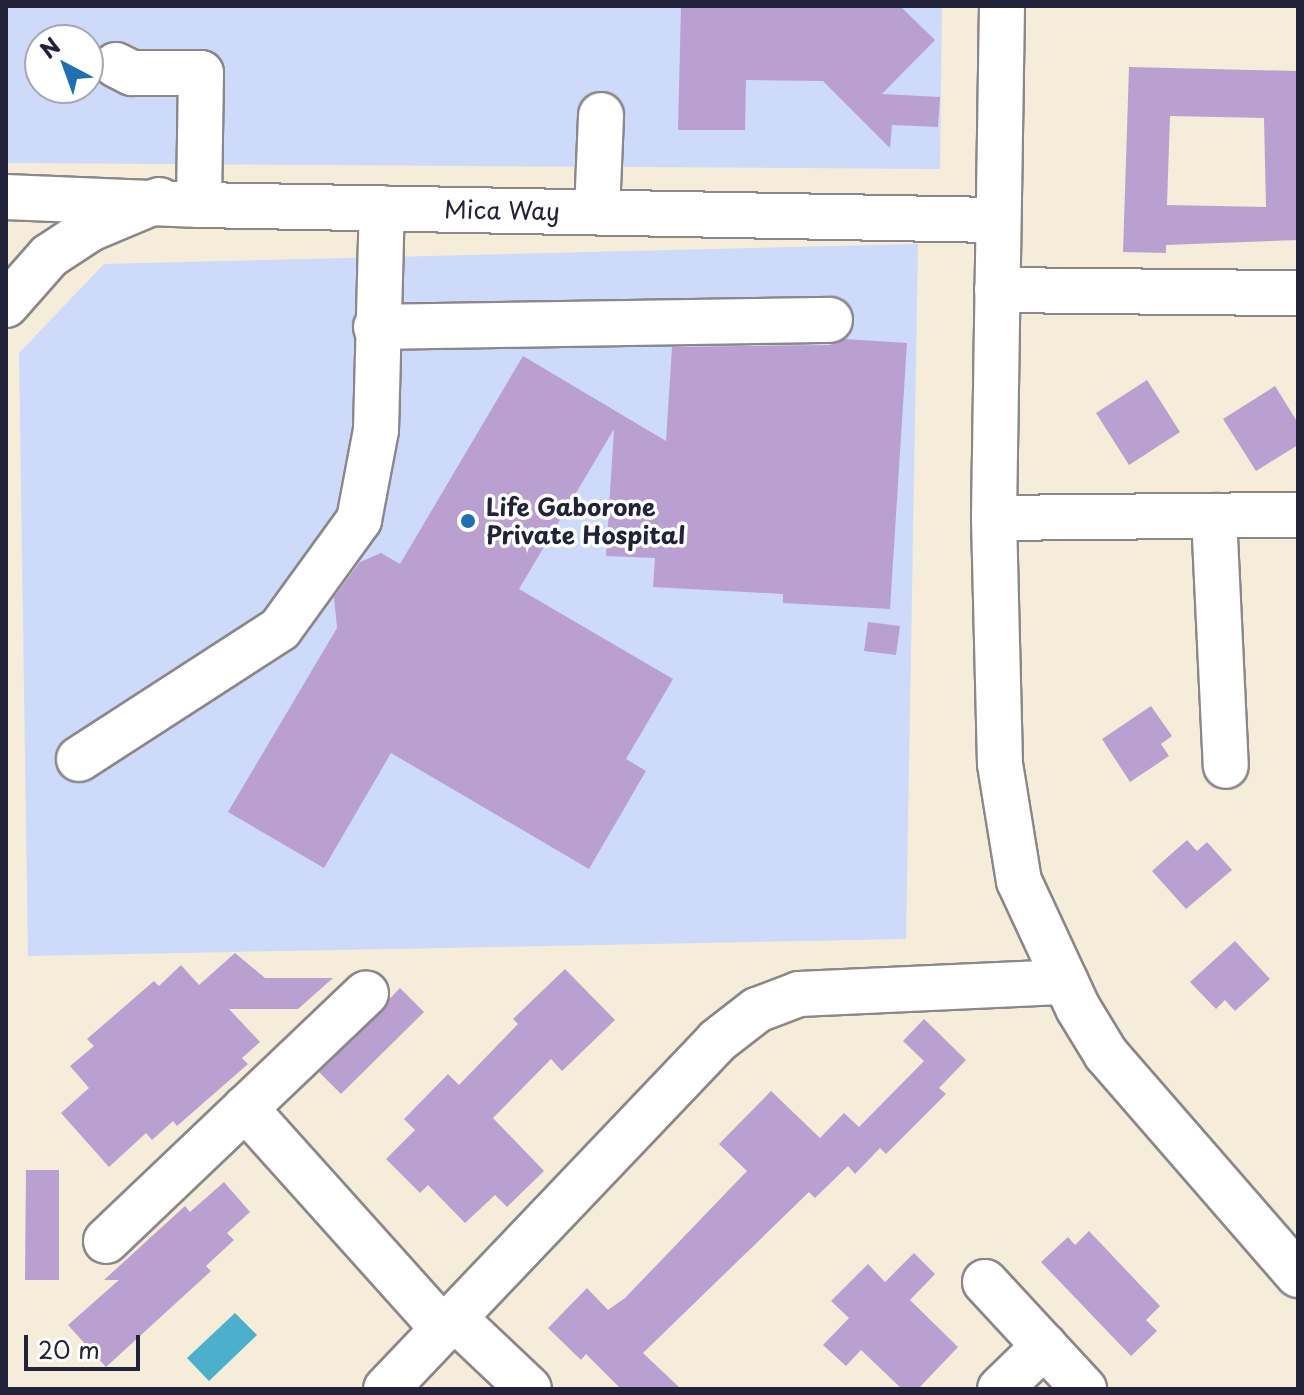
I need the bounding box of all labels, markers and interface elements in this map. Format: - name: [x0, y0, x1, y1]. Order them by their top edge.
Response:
- north arrow: [24, 24, 104, 104]
- text: N: [32, 29, 67, 65]
- street label: Mica Way: [444, 195, 560, 225]
- place label: Life Gaborone Private Hospital: [486, 493, 684, 549]
- marker: Life Gaborone Private Hospital: [457, 510, 479, 532]
- scale bar: [28, 1319, 144, 1369]
- text: 20 m: [38, 1331, 100, 1367]

